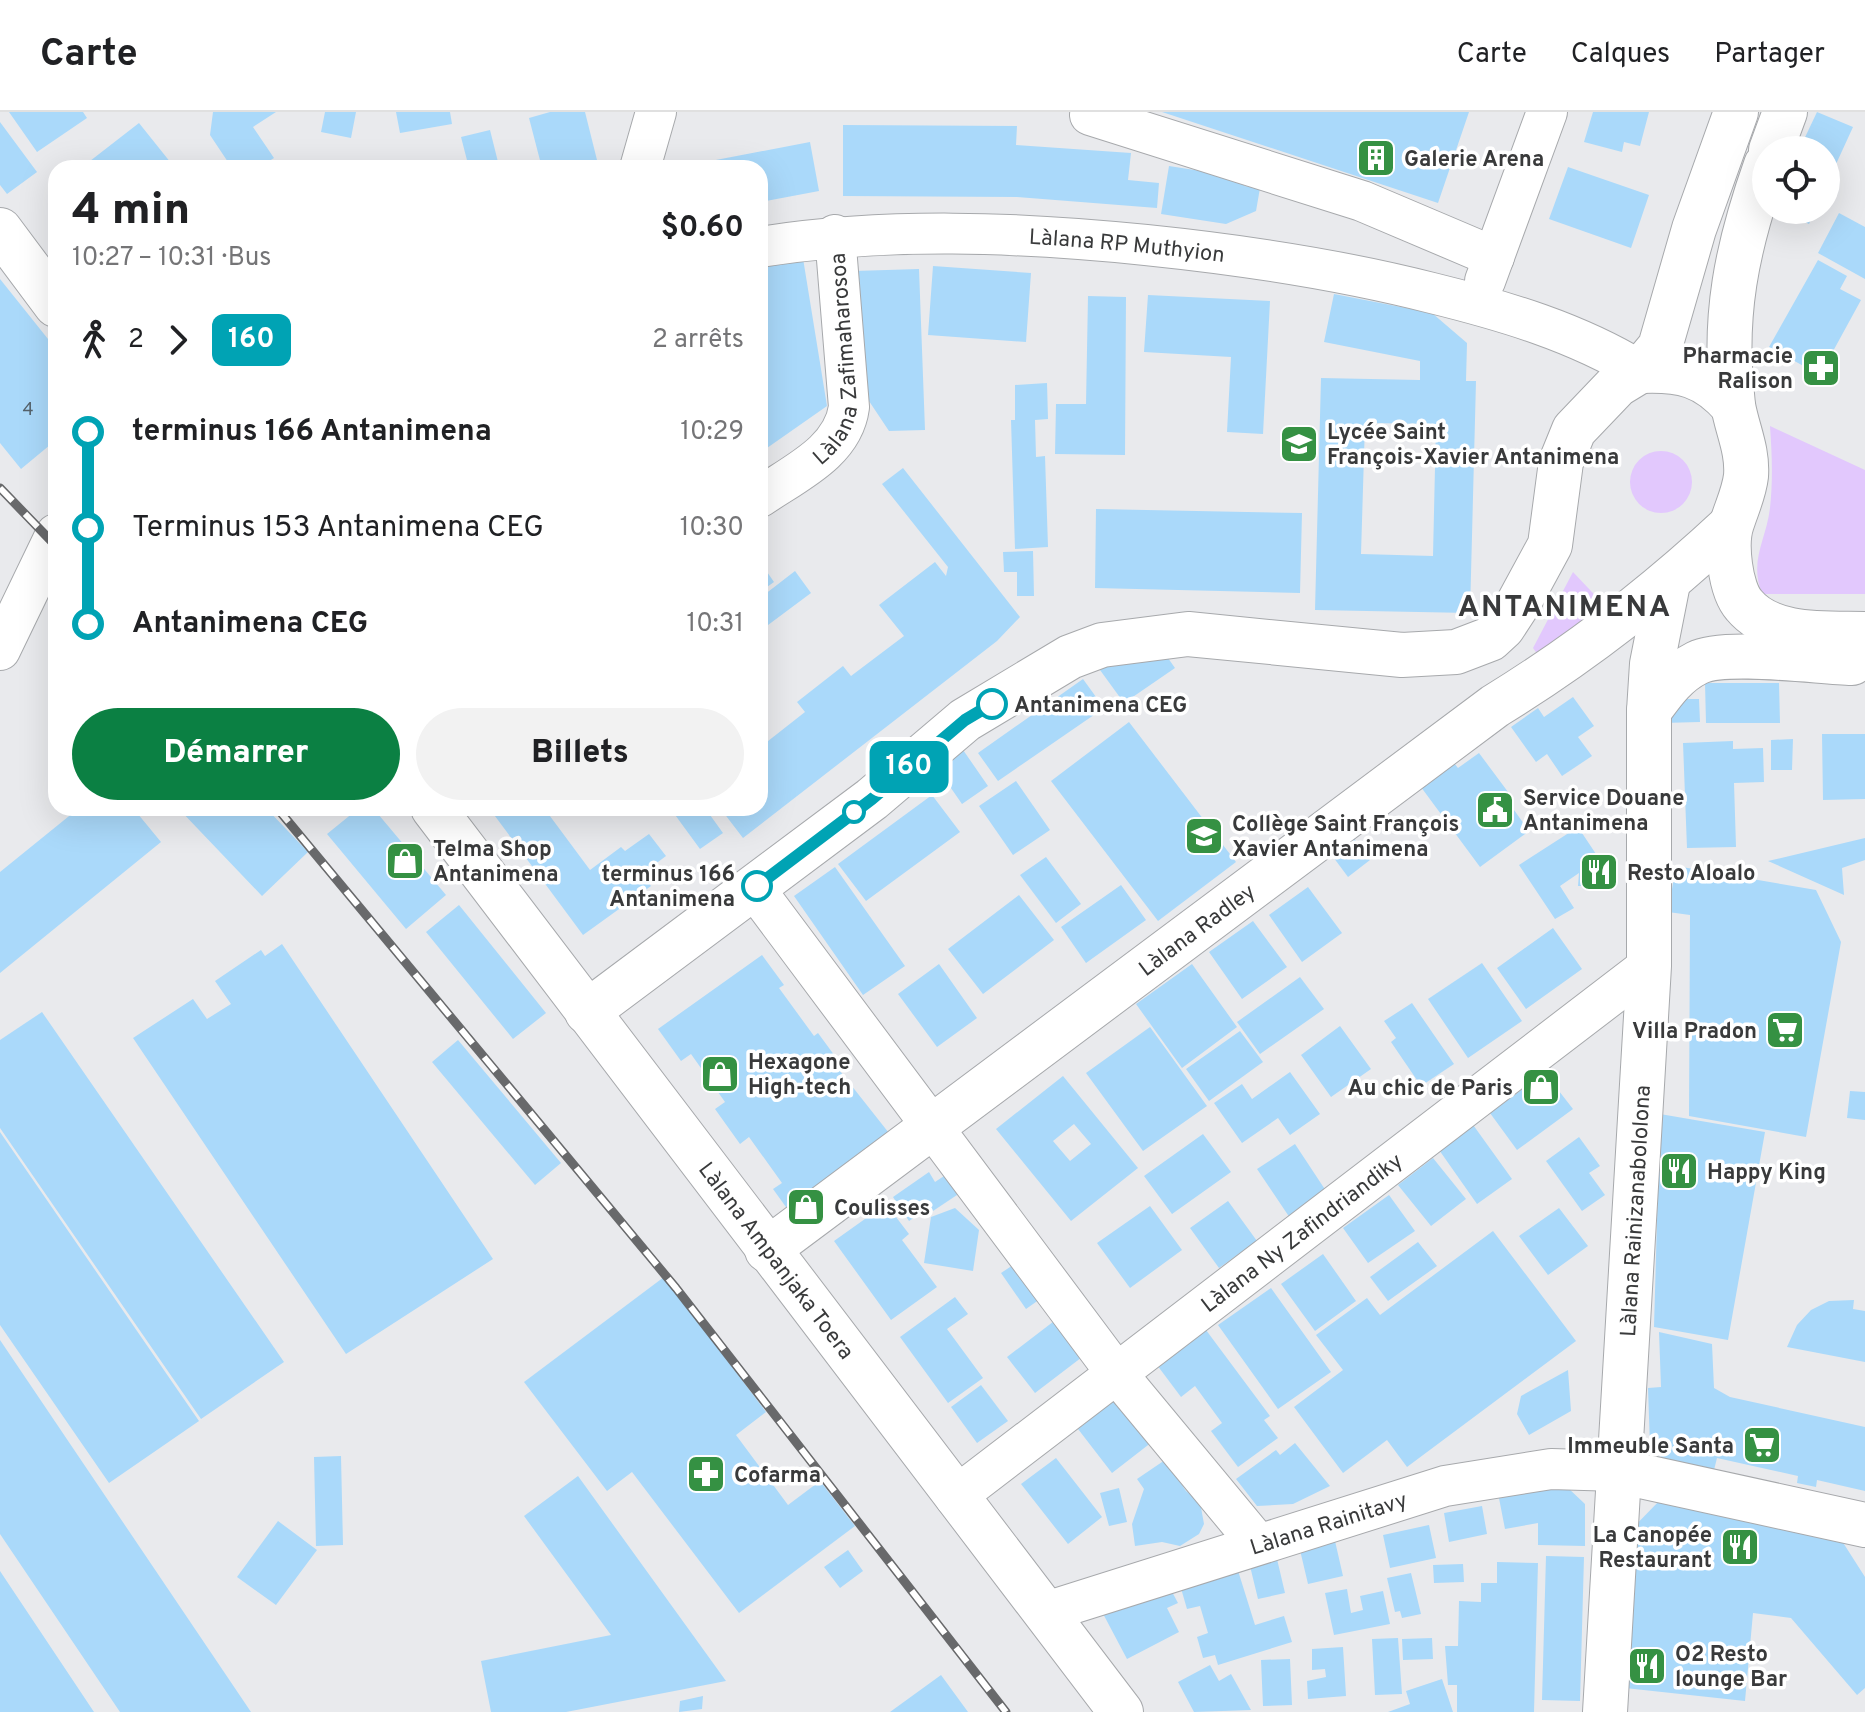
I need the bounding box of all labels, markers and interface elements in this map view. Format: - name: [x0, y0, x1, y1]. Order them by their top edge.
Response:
- text: Carte: [40, 31, 138, 80]
- text: Carte: [1457, 37, 1527, 73]
- text: Calques: [1571, 37, 1670, 73]
- text: Partager: [1714, 37, 1825, 73]
- map controls: [1752, 136, 1840, 224]
- button: locate: [1752, 136, 1840, 224]
- building icon: Galerie Arena: [1355, 137, 1397, 179]
- place label: Galerie Arena: [1404, 147, 1544, 174]
- text: 4 min: [72, 184, 190, 240]
- text: $0.60: [661, 210, 744, 247]
- street label: Làlana RP Muthyion: [1028, 225, 1226, 270]
- text: 10:27 – 10:31 · Bus: [72, 242, 272, 275]
- street label: Làlana Zafimaharosoa: [808, 252, 865, 472]
- icon: walk: [72, 318, 116, 362]
- icon: forward: [156, 318, 200, 362]
- text: 160: [228, 322, 275, 358]
- text: 2: [128, 324, 144, 357]
- text: 2 arrêts: [652, 324, 744, 357]
- place label: Pharmacie Ralison: [1683, 344, 1793, 396]
- pharmacy icon: Pharmacie Ralison: [1800, 347, 1842, 389]
- house number: 4: [22, 399, 34, 422]
- text: terminus 166 Antanimena: [132, 414, 492, 451]
- text: 10:29: [680, 416, 744, 449]
- place label: Lycée Saint François-Xavier Antanimena: [1327, 420, 1619, 472]
- school or university icon: Lycée Saint François-Xavier Antanimena: [1278, 423, 1320, 465]
- text: Terminus 153 Antanimena CEG: [132, 510, 544, 547]
- text: 10:30: [680, 512, 744, 545]
- district label: ANTANIMENA: [1458, 590, 1672, 627]
- text: Antanimena CEG: [132, 606, 368, 643]
- text: 10:31: [686, 608, 744, 641]
- marker: Antanimena CEG: [977, 689, 1007, 719]
- place label: Antanimena CEG: [1014, 693, 1187, 720]
- button: Démarrer: [72, 708, 400, 800]
- button: Billets: [416, 708, 744, 800]
- line badge: 160: [863, 741, 955, 793]
- text: 160: [886, 749, 932, 785]
- place label: Service Douane Antanimena: [1523, 786, 1684, 838]
- public building icon: Service Douane Antanimena: [1474, 789, 1516, 831]
- unlabelled marker: [843, 801, 865, 823]
- place label: Collège Saint François Xavier Antanimena: [1232, 812, 1459, 864]
- school or university icon: Collège Saint François Xavier Antanimena: [1183, 815, 1225, 857]
- place label: Telma Shop Antanimena: [433, 837, 559, 889]
- shop icon: Telma Shop Antanimena: [384, 840, 426, 882]
- restaurant icon: Resto Aloalo: [1578, 851, 1620, 893]
- place label: Resto Aloalo: [1627, 861, 1756, 888]
- place label: terminus 166 Antanimena: [602, 862, 735, 914]
- marker: terminus 166 Antanimena: [742, 871, 772, 901]
- street label: Làlana Radley: [1134, 879, 1261, 983]
- supermarket icon: Villa Pradon: [1764, 1009, 1806, 1051]
- place label: Villa Pradon: [1632, 1019, 1757, 1046]
- place label: Hexagone High-tech: [748, 1050, 851, 1102]
- shop icon: Hexagone High-tech: [699, 1053, 741, 1095]
- shop icon: Au chic de Paris: [1520, 1066, 1562, 1108]
- place label: Au chic de Paris: [1348, 1076, 1513, 1103]
- street label: Làlana Rainizanabololona: [1616, 1084, 1658, 1338]
- street label: Làlana Ny Zafindriandiky: [1197, 1148, 1409, 1320]
- restaurant icon: Happy King: [1658, 1150, 1700, 1192]
- street label: Làlana Ampanjaka Toera: [691, 1157, 859, 1366]
- place label: Happy King: [1707, 1160, 1826, 1187]
- shop icon: Coulisses: [785, 1186, 827, 1228]
- place label: Coulisses: [834, 1196, 930, 1223]
- supermarket icon: Immeuble Santa: [1741, 1424, 1783, 1466]
- place label: Immeuble Santa: [1567, 1434, 1734, 1461]
- pharmacy icon: Cofarma: [685, 1453, 727, 1495]
- place label: Cofarma: [734, 1463, 821, 1490]
- street label: Làlana Rainitavy: [1247, 1488, 1411, 1563]
- place label: La Canopée Restaurant: [1593, 1523, 1712, 1575]
- restaurant icon: La Canopée Restaurant: [1719, 1526, 1761, 1568]
- place label: O2 Resto lounge Bar: [1675, 1642, 1787, 1694]
- restaurant icon: O2 Resto lounge Bar: [1626, 1645, 1668, 1687]

